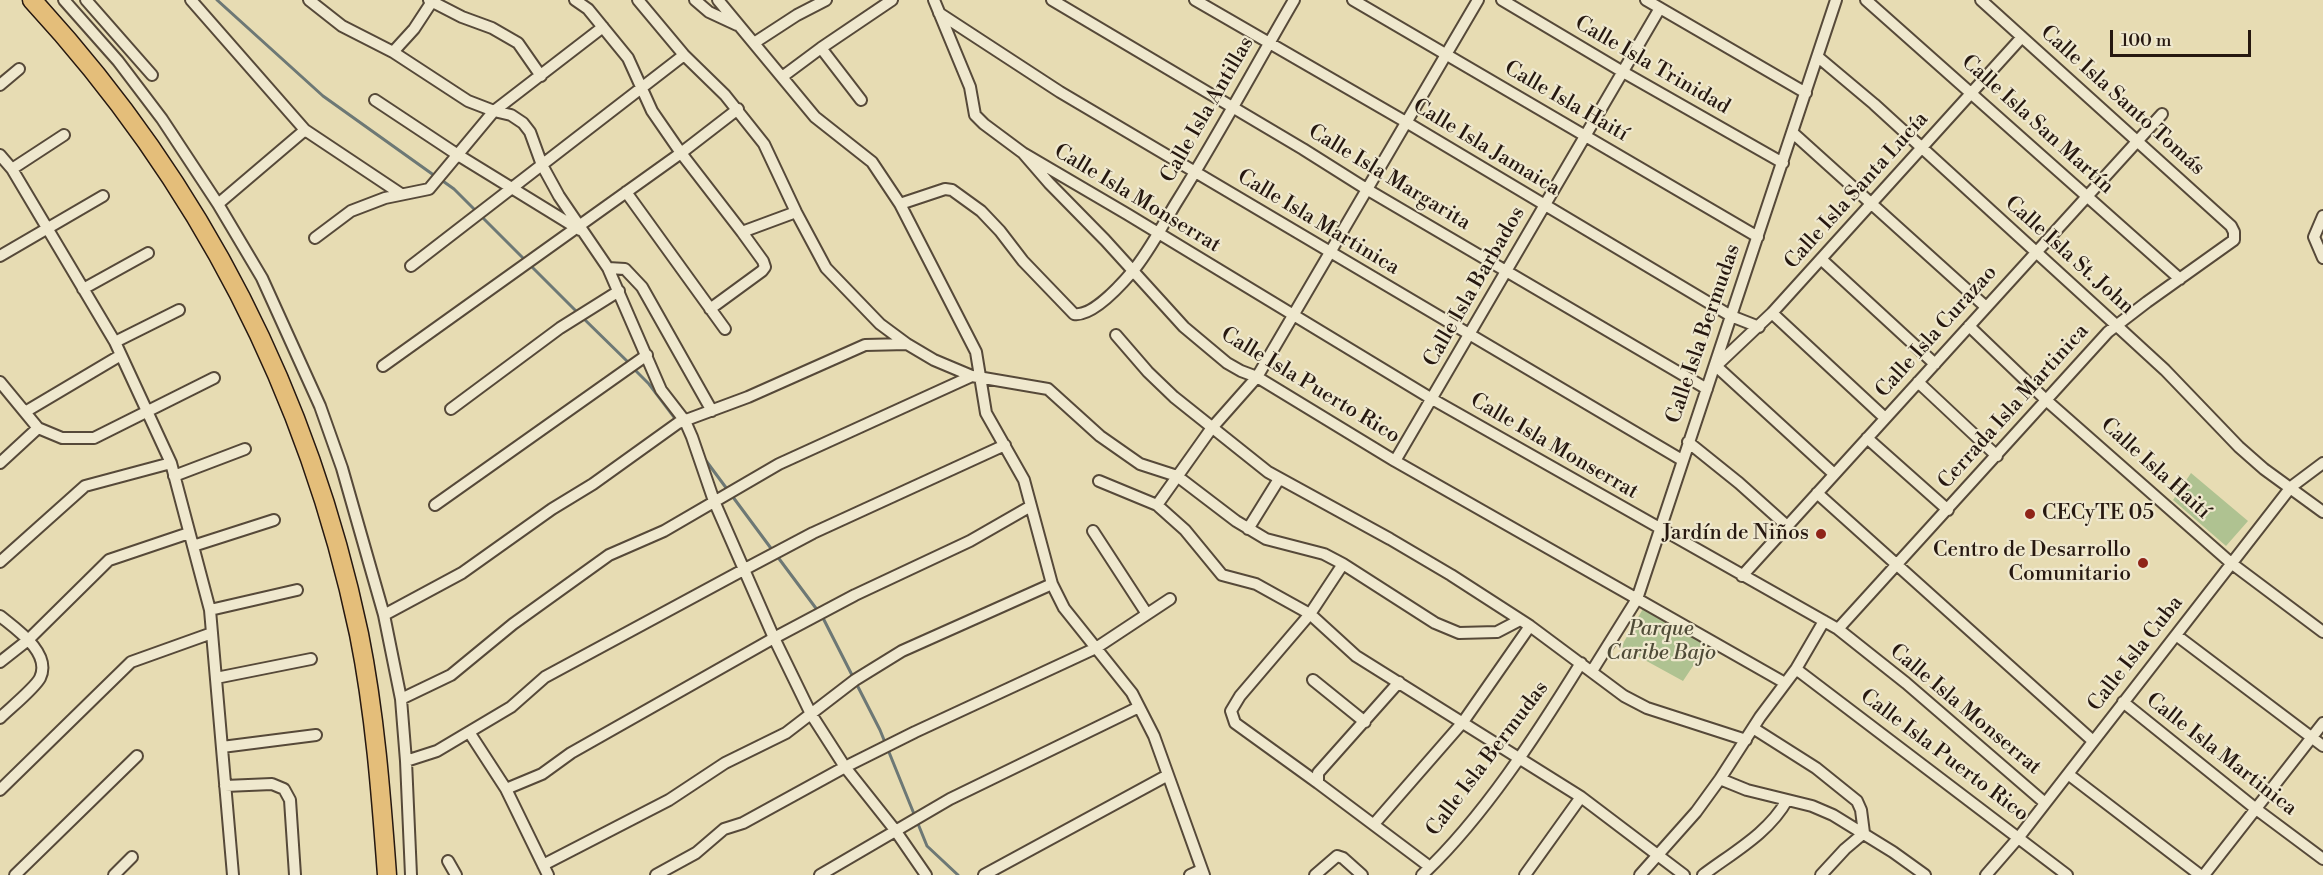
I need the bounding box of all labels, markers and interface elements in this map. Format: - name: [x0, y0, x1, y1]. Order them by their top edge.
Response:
- street label: Calle Isla Trinidad: [1570, 11, 1734, 121]
- scale bar: [2113, 18, 2254, 56]
- street label: Calle Isla Santo Tomás: [2035, 21, 2209, 181]
- text: 100 m: [2121, 29, 2172, 52]
- street label: Calle Isla Antillas: [1156, 33, 1260, 187]
- street label: Calle Isla San Martín: [1956, 50, 2118, 200]
- street label: Calle Isla Haití: [1499, 56, 1633, 148]
- street label: Calle Isla Jamaica: [1408, 94, 1564, 202]
- street label: Calle Isla Santa Lucía: [1780, 107, 1934, 275]
- street label: Calle Isla Margarita: [1303, 120, 1475, 236]
- street label: Calle Isla Monserrat: [1049, 139, 1225, 259]
- street label: Calle Isla Martinica: [1232, 165, 1404, 281]
- street label: Calle Isla St. John: [1999, 191, 2139, 321]
- street label: Calle Isla Barbados: [1419, 203, 1531, 371]
- street label: Calle Isla Bermudas: [1662, 241, 1746, 427]
- street label: Calle Isla Curazao: [1871, 261, 2003, 403]
- street label: Cerrada Isla Martinica: [1933, 319, 2095, 495]
- street label: Calle Isla Puerto Rico: [1216, 322, 1404, 450]
- street label: Calle Isla Monserrat: [1465, 389, 1643, 505]
- street label: Calle Isla Haití: [2095, 413, 2215, 525]
- place label: CECyTE 05: [2042, 501, 2154, 527]
- marker: CECyTE 05: [2023, 507, 2037, 521]
- place label: Jardín de Niños: [1662, 521, 1809, 547]
- marker: Jardín de Niños: [1814, 527, 1828, 541]
- place label: Centro de Desarrollo Comunitario: [1933, 538, 2131, 588]
- marker: Centro de Desarrollo Comunitario: [2136, 556, 2150, 570]
- street label: Calle Isla Cuba: [2083, 591, 2189, 717]
- park label: Parque Caribe Bajo: [1606, 617, 1716, 667]
- street label: Calle Isla Monserrat: [1884, 639, 2046, 781]
- street label: Calle Isla Bermudas: [1421, 676, 1555, 842]
- street label: Calle Isla Puerto Rico: [1855, 684, 2033, 828]
- street label: Calle Isla Martinica: [2140, 688, 2302, 822]

